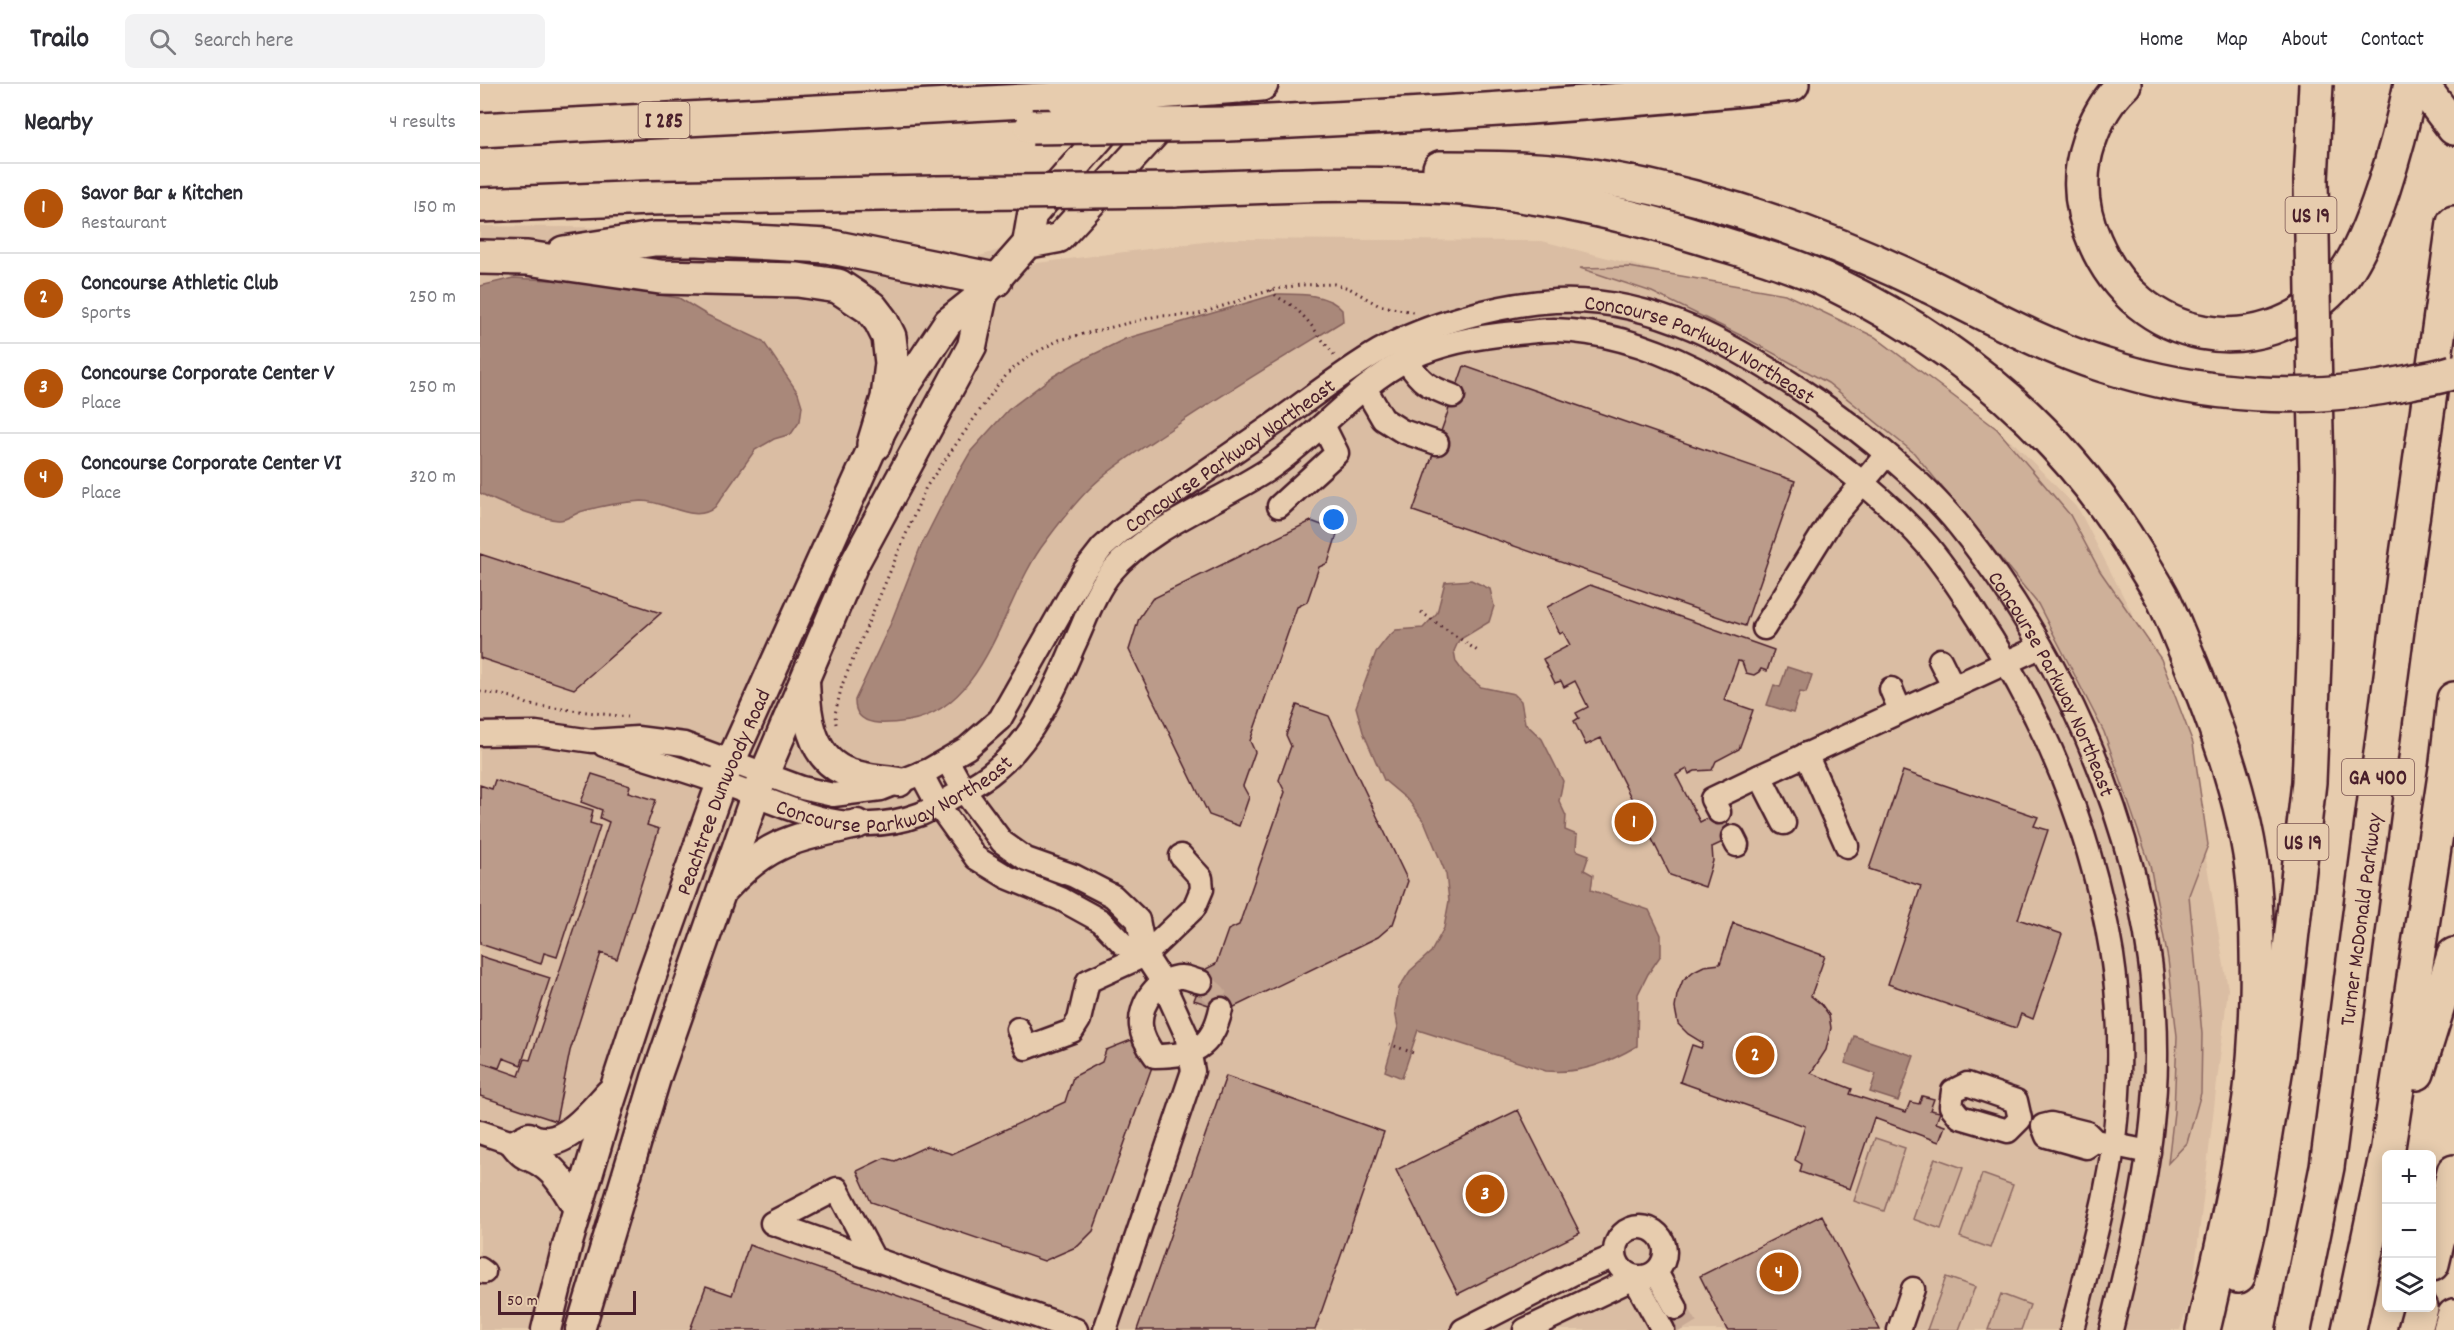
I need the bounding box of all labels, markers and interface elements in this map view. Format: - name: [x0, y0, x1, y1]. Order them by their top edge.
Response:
- search box: [125, 14, 545, 68]
- text: Trailo: [30, 21, 89, 61]
- icon: search: [146, 25, 179, 58]
- text: Search here: [194, 26, 293, 57]
- text: Home: [2139, 26, 2183, 56]
- text: Map: [2216, 26, 2248, 56]
- text: About: [2281, 26, 2328, 56]
- text: Contact: [2361, 26, 2424, 56]
- road number: I 285: [638, 102, 690, 138]
- text: Nearby: [24, 105, 92, 142]
- text: 4 results: [389, 109, 456, 137]
- text: Savor Bar & Kitchen: [81, 179, 243, 210]
- text: 1: [41, 194, 46, 222]
- text: 150 m: [413, 194, 456, 222]
- road number: US 19: [2286, 197, 2336, 233]
- text: Restaurant: [81, 210, 167, 238]
- text: Concourse Athletic Club: [81, 269, 278, 300]
- text: 2: [39, 284, 48, 312]
- text: 250 m: [409, 284, 456, 312]
- street label: Concourse Parkway Northeast: [1583, 289, 1820, 414]
- text: Sports: [81, 300, 131, 328]
- text: Concourse Corporate Center V: [81, 359, 334, 390]
- street label: Concourse Parkway Northeast: [1119, 372, 1343, 542]
- text: 3: [39, 374, 48, 402]
- text: 250 m: [409, 374, 456, 402]
- text: Place: [81, 390, 121, 418]
- text: Concourse Corporate Center VI: [81, 449, 341, 480]
- text: 4: [39, 464, 48, 492]
- text: 320 m: [409, 464, 456, 492]
- text: Place: [81, 480, 121, 508]
- your location: [1319, 505, 1348, 534]
- street label: Concourse Parkway Northeast: [1978, 565, 2121, 802]
- street label: Peachtree Dunwoody Road: [670, 685, 780, 900]
- street label: Concourse Parkway Northeast: [771, 749, 1021, 843]
- road number: GA 400: [2342, 759, 2414, 795]
- pin: 1: [1614, 800, 1654, 844]
- street label: Turner McDonald Parkway: [2334, 810, 2392, 1028]
- road number: US 19: [2278, 824, 2328, 860]
- pin: 2: [1736, 1032, 1774, 1078]
- map controls: [2382, 1150, 2436, 1312]
- button: +: [2382, 1150, 2436, 1204]
- pin: 3: [1466, 1172, 1504, 1216]
- button: −: [2382, 1204, 2436, 1258]
- pin: 4: [1760, 1250, 1798, 1294]
- button: layers: [2382, 1258, 2436, 1312]
- scale bar: [498, 1288, 636, 1316]
- text: 50 m: [507, 1290, 538, 1313]

